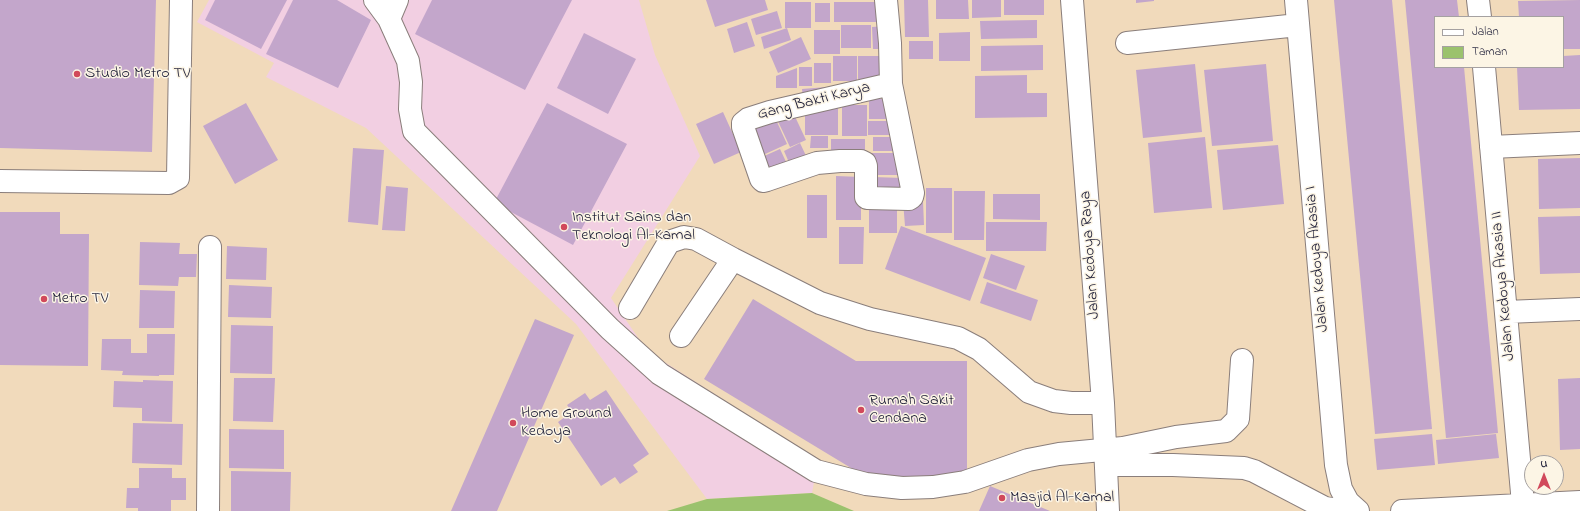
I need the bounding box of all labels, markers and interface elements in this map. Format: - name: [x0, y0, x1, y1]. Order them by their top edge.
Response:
- legend: [1434, 16, 1564, 68]
- text: Jalan: [1472, 23, 1499, 41]
- text: Taman: [1472, 43, 1507, 61]
- place label: Studio Metro TV: [85, 64, 190, 84]
- marker: Studio Metro TV: [72, 69, 82, 79]
- street label: Gang Bakti Karya: [756, 79, 872, 125]
- street label: Jalan Kedoya Akasia I: [1302, 185, 1334, 333]
- street label: Jalan Kedoya Raya: [1077, 190, 1105, 320]
- place label: Institut Sains dan Teknologi Al-Kamal: [572, 208, 695, 246]
- street label: Jalan Kedoya Akasia II: [1488, 210, 1520, 362]
- marker: Institut Sains dan Teknologi Al-Kamal: [559, 222, 569, 232]
- place label: Metro TV: [52, 289, 108, 309]
- marker: Metro TV: [39, 294, 49, 304]
- place label: Rumah Sakit Cendana: [869, 391, 954, 429]
- place label: Home Ground Kedoya: [521, 404, 611, 442]
- marker: Rumah Sakit Cendana: [856, 405, 866, 415]
- marker: Home Ground Kedoya: [508, 418, 518, 428]
- north arrow: [1524, 455, 1564, 495]
- text: U: [1541, 456, 1547, 472]
- place label: Masjid Al-Kamal: [1010, 488, 1114, 508]
- marker: Masjid Al-Kamal: [997, 493, 1007, 503]

